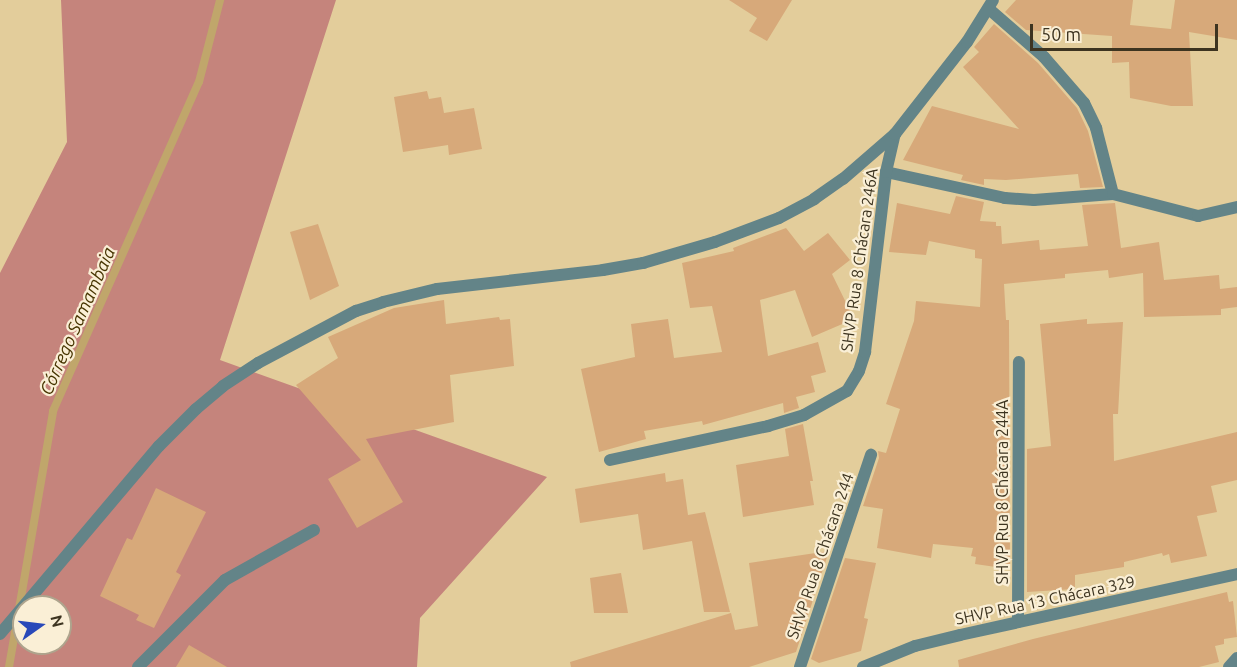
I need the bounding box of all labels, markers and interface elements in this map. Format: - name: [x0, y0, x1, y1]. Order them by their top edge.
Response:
- scale bar: [1033, 12, 1220, 50]
- text: 50 m: [1041, 24, 1081, 44]
- street label: SHVP Rua 8 Chácara 246A: [837, 167, 881, 353]
- water label: Córrego Samambaia: [35, 244, 119, 398]
- street label: SHVP Rua 8 Chácara 244A: [992, 400, 1012, 584]
- street label: SHVP Rua 8 Chácara 244: [783, 470, 857, 642]
- street label: SHVP Rua 13 Chácara 329: [953, 572, 1137, 628]
- north arrow: [12, 595, 72, 655]
- text: N: [47, 613, 68, 629]

